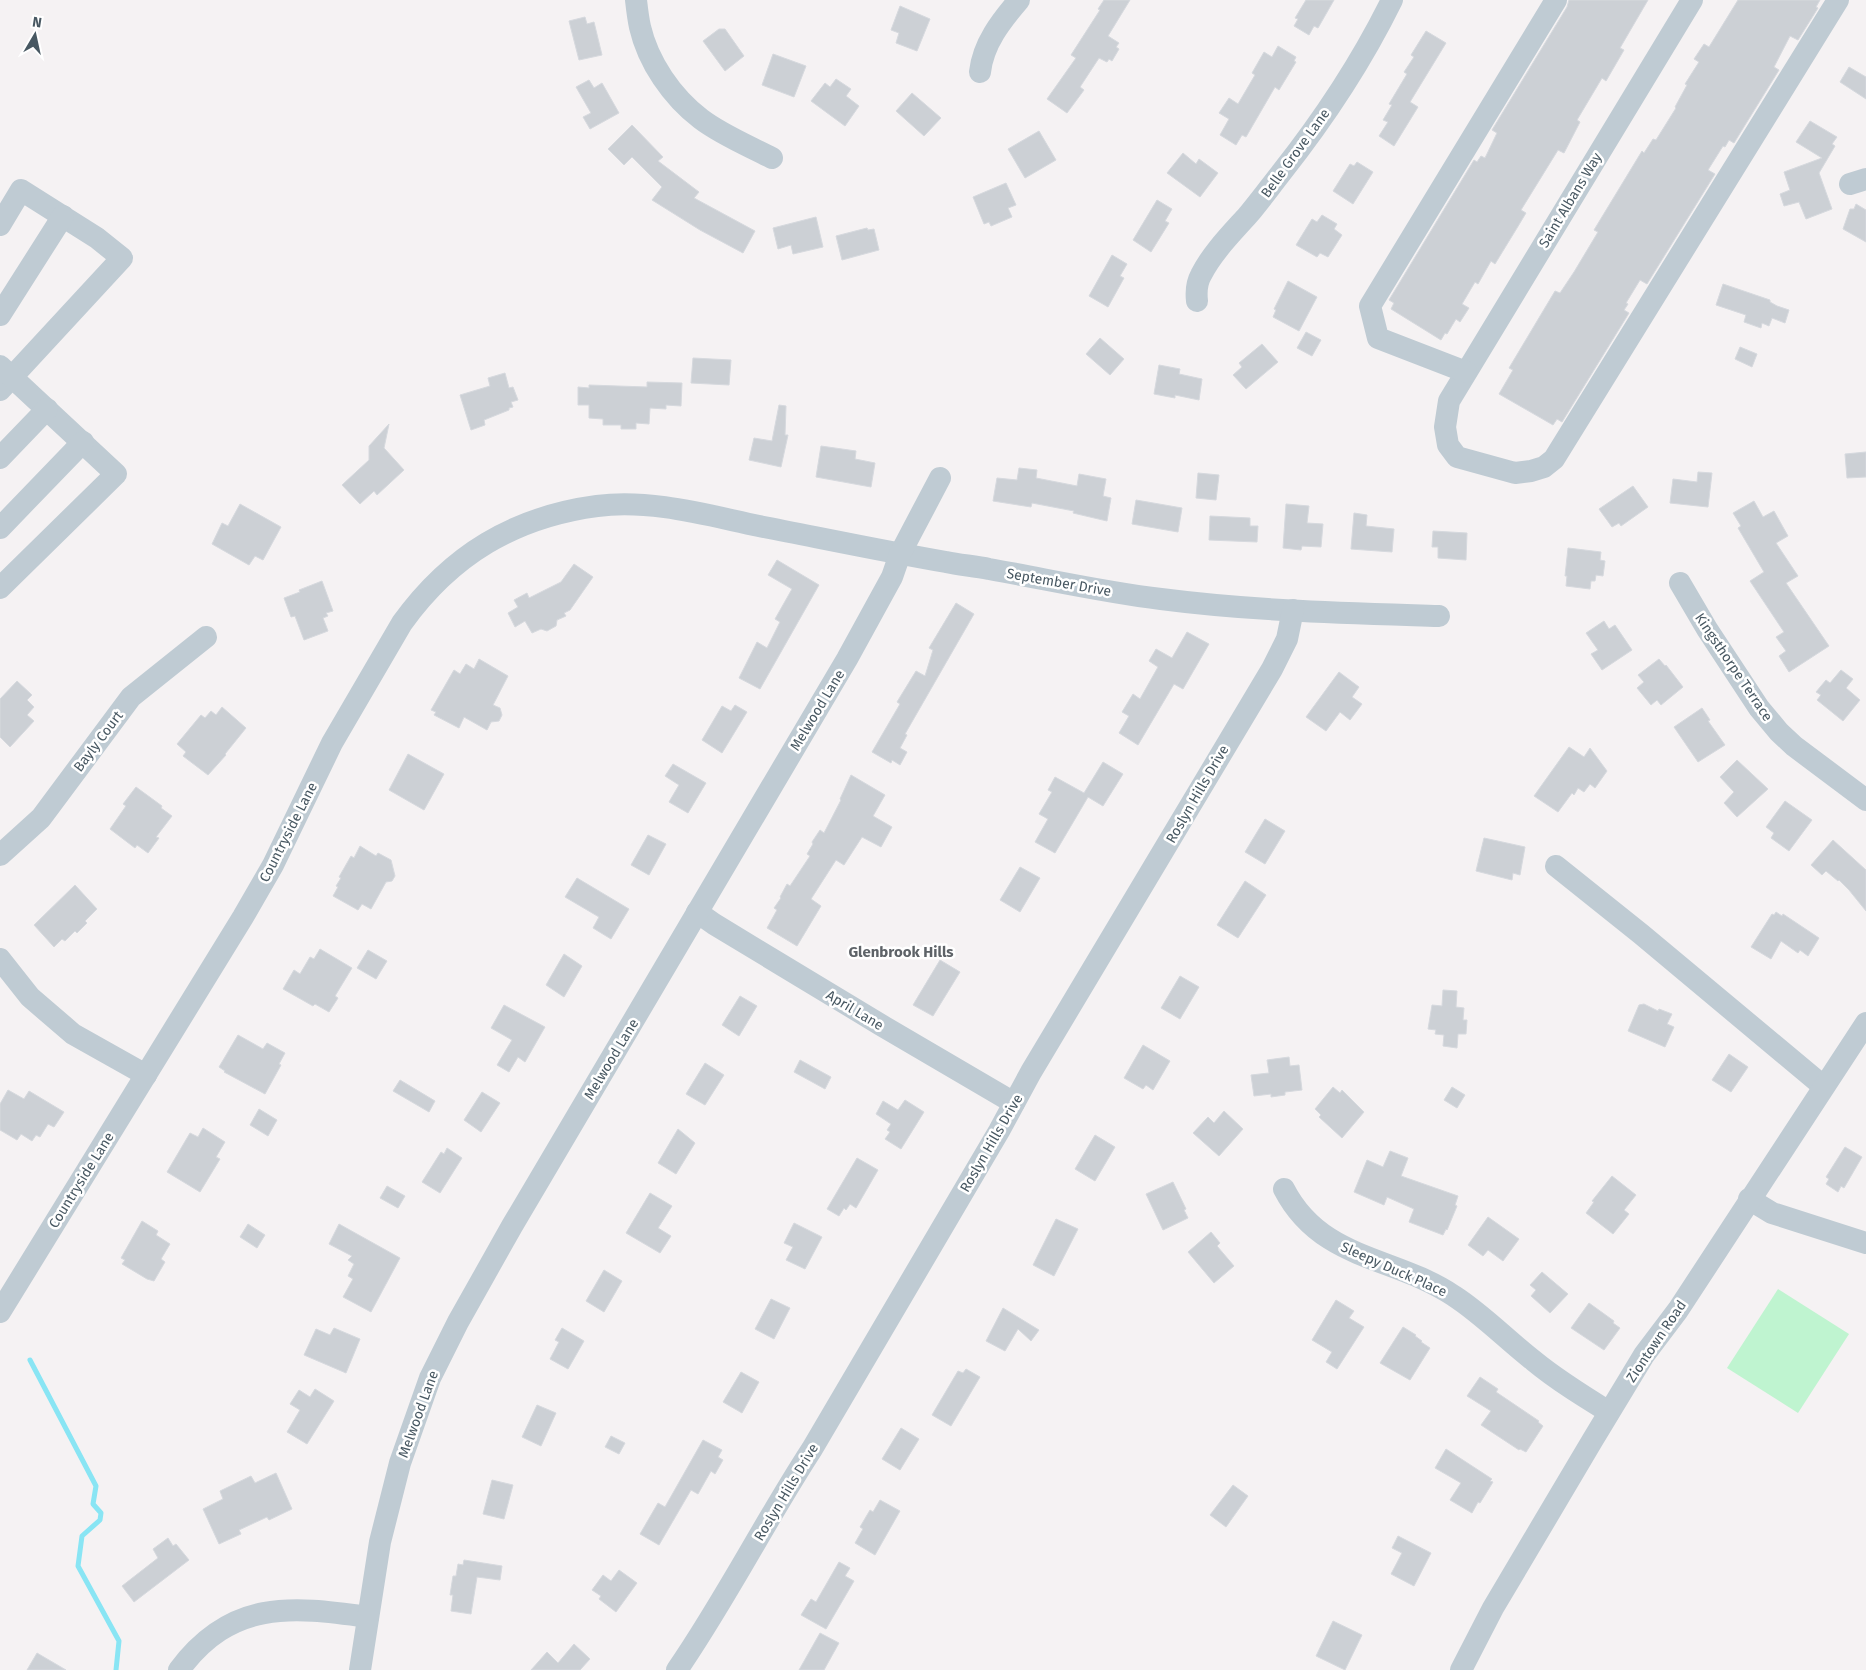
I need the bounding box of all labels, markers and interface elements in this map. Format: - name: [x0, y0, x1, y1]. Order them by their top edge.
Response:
- north arrow: [10, 10, 60, 60]
- text: N: [31, 14, 43, 32]
- street label: Belle Grove Lane: [1257, 105, 1333, 201]
- street label: Saint Albans Way: [1535, 150, 1606, 251]
- street label: September Drive: [1005, 565, 1113, 600]
- street label: Kingsthorpe Terrace: [1691, 610, 1776, 725]
- street label: Melwood Lane: [787, 667, 848, 754]
- street label: Bayly Court: [70, 707, 127, 775]
- street label: Roslyn Hills Drive: [1162, 742, 1232, 846]
- street label: Countryside Lane: [256, 779, 321, 885]
- district label: Glenbrook Hills: [848, 943, 954, 961]
- street label: April Lane: [823, 987, 886, 1034]
- street label: Melwood Lane: [581, 1016, 642, 1103]
- street label: Roslyn Hills Drive: [956, 1091, 1026, 1195]
- street label: Countryside Lane: [45, 1129, 118, 1231]
- street label: Sleepy Duck Place: [1338, 1238, 1449, 1300]
- street label: Ziontown Road: [1623, 1297, 1690, 1385]
- street label: Melwood Lane: [395, 1368, 442, 1460]
- street label: Roslyn Hills Drive: [751, 1441, 822, 1544]

